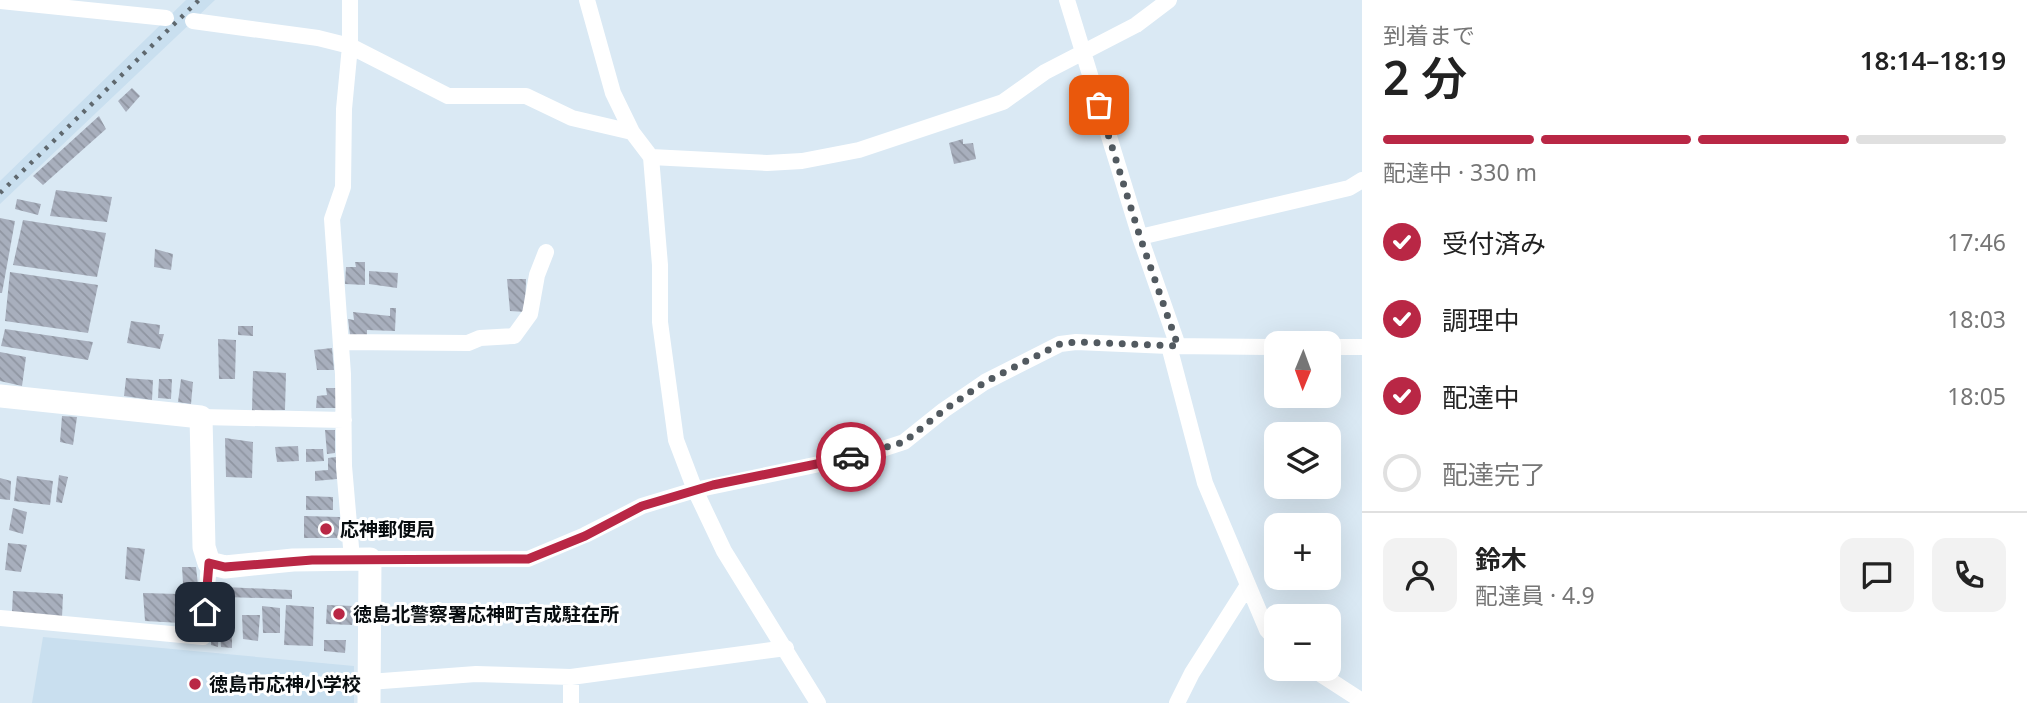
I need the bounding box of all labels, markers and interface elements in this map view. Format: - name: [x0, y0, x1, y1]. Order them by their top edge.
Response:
- text: 到着まで: [1383, 19, 1475, 51]
- text: 18:14–18:19: [1860, 42, 2006, 78]
- text: 2 分: [1383, 46, 1467, 108]
- pin: [1069, 75, 1129, 135]
- icon: bag: [1080, 86, 1118, 124]
- text: 配達中 · 330 m: [1383, 156, 1537, 188]
- icon: check: [1383, 223, 1421, 261]
- text: 受付済み: [1442, 225, 1546, 261]
- text: 17:46: [1947, 226, 2006, 258]
- icon: check: [1383, 300, 1421, 338]
- text: 調理中: [1442, 302, 1520, 338]
- text: 18:03: [1947, 303, 2006, 335]
- north arrow: [1264, 331, 1340, 408]
- map controls: [1264, 331, 1341, 681]
- icon: check: [1383, 377, 1421, 415]
- text: 配達中: [1442, 379, 1520, 415]
- text: 18:05: [1947, 380, 2006, 412]
- courier: [816, 422, 886, 492]
- button: layers: [1264, 422, 1341, 499]
- icon: car: [832, 438, 870, 476]
- text: 配達完了: [1442, 456, 1546, 492]
- button: +: [1264, 513, 1341, 590]
- place label: 応神郵便局: [340, 516, 435, 542]
- marker: 応神郵便局: [318, 521, 334, 537]
- button: person: [1383, 538, 1457, 612]
- button: chat: [1840, 538, 1914, 612]
- button: phone: [1932, 538, 2006, 612]
- text: 鈴木: [1475, 541, 1527, 577]
- text: 配達員 · 4.9: [1475, 579, 1595, 611]
- pin: [175, 582, 235, 642]
- icon: home: [186, 593, 224, 631]
- place label: 徳島北警察署応神町吉成駐在所: [353, 601, 619, 627]
- button: −: [1264, 604, 1341, 681]
- marker: 徳島北警察署応神町吉成駐在所: [331, 606, 347, 622]
- place label: 徳島市応神小学校: [209, 671, 361, 697]
- marker: 徳島市応神小学校: [187, 676, 203, 692]

